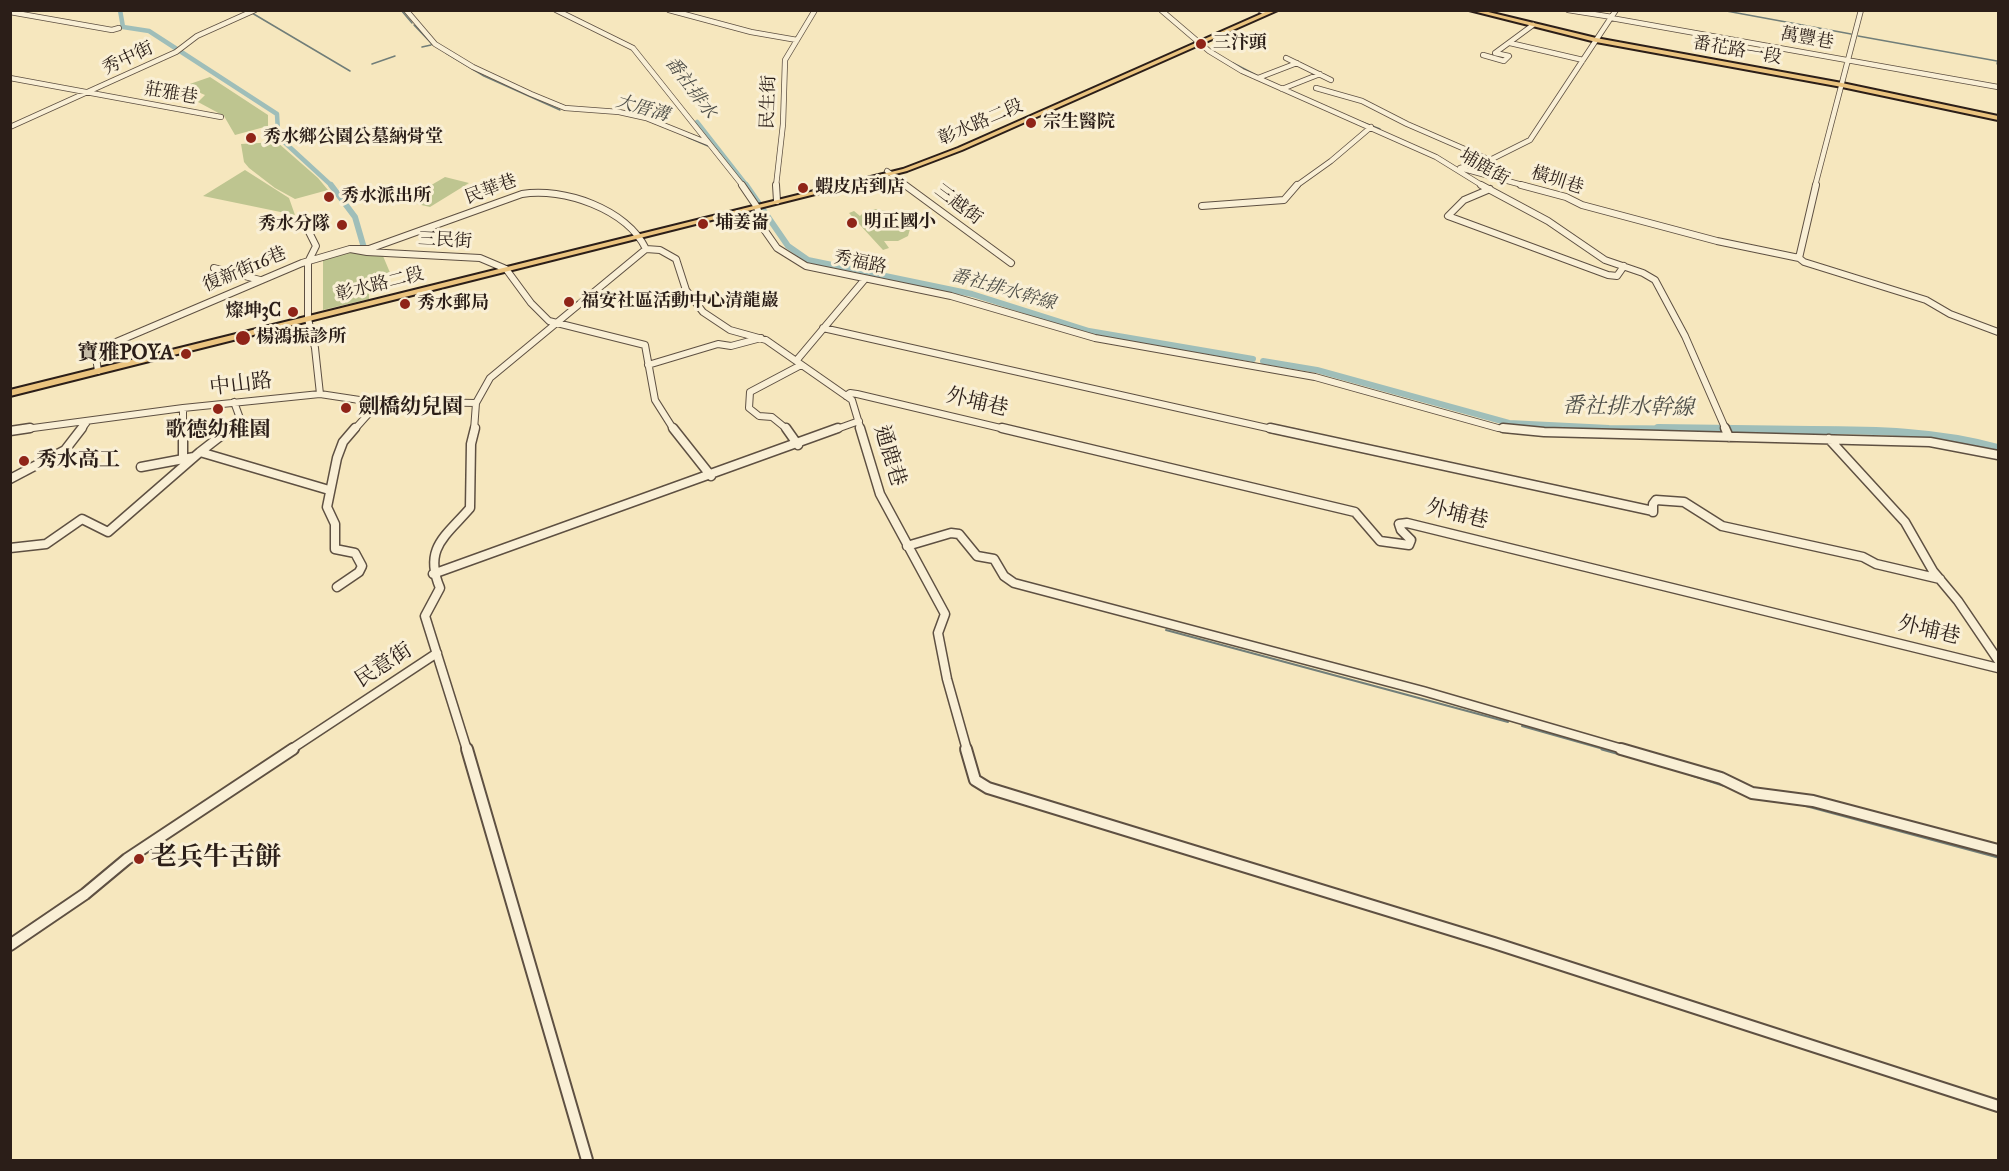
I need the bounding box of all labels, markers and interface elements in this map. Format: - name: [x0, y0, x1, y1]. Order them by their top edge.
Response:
- street label: 萬豐巷: [1779, 24, 1835, 54]
- place label: 三汴頭: [1213, 33, 1267, 55]
- street label: 番花路一段: [1691, 33, 1783, 69]
- marker: 三汴頭: [1194, 37, 1208, 51]
- street label: 秀中街: [99, 38, 157, 80]
- water label: 番社排水: [660, 53, 720, 123]
- street label: 民生街: [757, 75, 781, 129]
- street label: 莊雅巷: [143, 79, 199, 109]
- water label: 大厝溝: [613, 91, 671, 127]
- street label: 彰水路二段: [935, 95, 1027, 151]
- place label: 宗生醫院: [1043, 112, 1115, 134]
- marker: 宗生醫院: [1024, 116, 1038, 130]
- place label: 秀水鄉公園公墓納骨堂: [263, 127, 443, 149]
- marker: 秀水鄉公園公墓納骨堂: [244, 131, 258, 145]
- street label: 埔鹿街: [1455, 145, 1513, 191]
- street label: 橫圳巷: [1528, 162, 1586, 200]
- street label: 民華巷: [462, 171, 520, 209]
- place label: 蝦皮店到店: [815, 177, 905, 199]
- street label: 三越街: [930, 180, 986, 230]
- marker: 蝦皮店到店: [796, 181, 810, 195]
- place label: 秀水派出所: [341, 186, 431, 208]
- marker: 秀水派出所: [322, 190, 336, 204]
- place label: 明正國小: [864, 212, 936, 234]
- place label: 埔姜崙: [715, 213, 769, 235]
- place label: 秀水分隊: [258, 214, 330, 236]
- marker: 明正國小: [845, 216, 859, 230]
- marker: 埔姜崙: [696, 217, 710, 231]
- marker: 秀水分隊: [335, 218, 349, 232]
- street label: 三民街: [417, 229, 473, 253]
- street label: 復新街16巷: [200, 243, 290, 297]
- street label: 秀福路: [831, 247, 889, 279]
- street label: 彰水路二段: [334, 264, 426, 306]
- water label: 番社排水幹線: [948, 265, 1058, 315]
- place label: 福安社區活動中心清龍巖: [581, 291, 779, 313]
- place label: 秀水郵局: [417, 293, 489, 315]
- marker: 福安社區活動中心清龍巖: [562, 295, 576, 309]
- marker: 秀水郵局: [398, 297, 412, 311]
- place label: 燦坤3C: [226, 301, 281, 323]
- marker: 燦坤3C: [286, 305, 300, 319]
- place label: 楊鴻振診所: [256, 327, 346, 349]
- marker: 楊鴻振診所: [234, 329, 252, 347]
- place label: 寶雅POYA: [77, 341, 174, 367]
- marker: 寶雅POYA: [179, 347, 193, 361]
- street label: 中山路: [208, 369, 274, 401]
- street label: 外埔巷: [943, 384, 1011, 422]
- water label: 番社排水幹線: [1562, 394, 1694, 422]
- place label: 劍橋幼兒園: [358, 395, 463, 421]
- marker: 劍橋幼兒園: [339, 401, 353, 415]
- marker: 歌德幼稚園: [211, 402, 225, 416]
- place label: 歌德幼稚園: [166, 418, 270, 444]
- street label: 通鹿巷: [868, 422, 910, 490]
- place label: 秀水高工: [36, 448, 120, 474]
- marker: 秀水高工: [17, 454, 31, 468]
- street label: 外埔巷: [1423, 495, 1491, 535]
- street label: 外埔巷: [1895, 612, 1963, 650]
- street label: 民意街: [351, 638, 417, 694]
- place label: 老兵牛舌餅: [151, 843, 281, 875]
- marker: 老兵牛舌餅: [132, 852, 146, 866]

